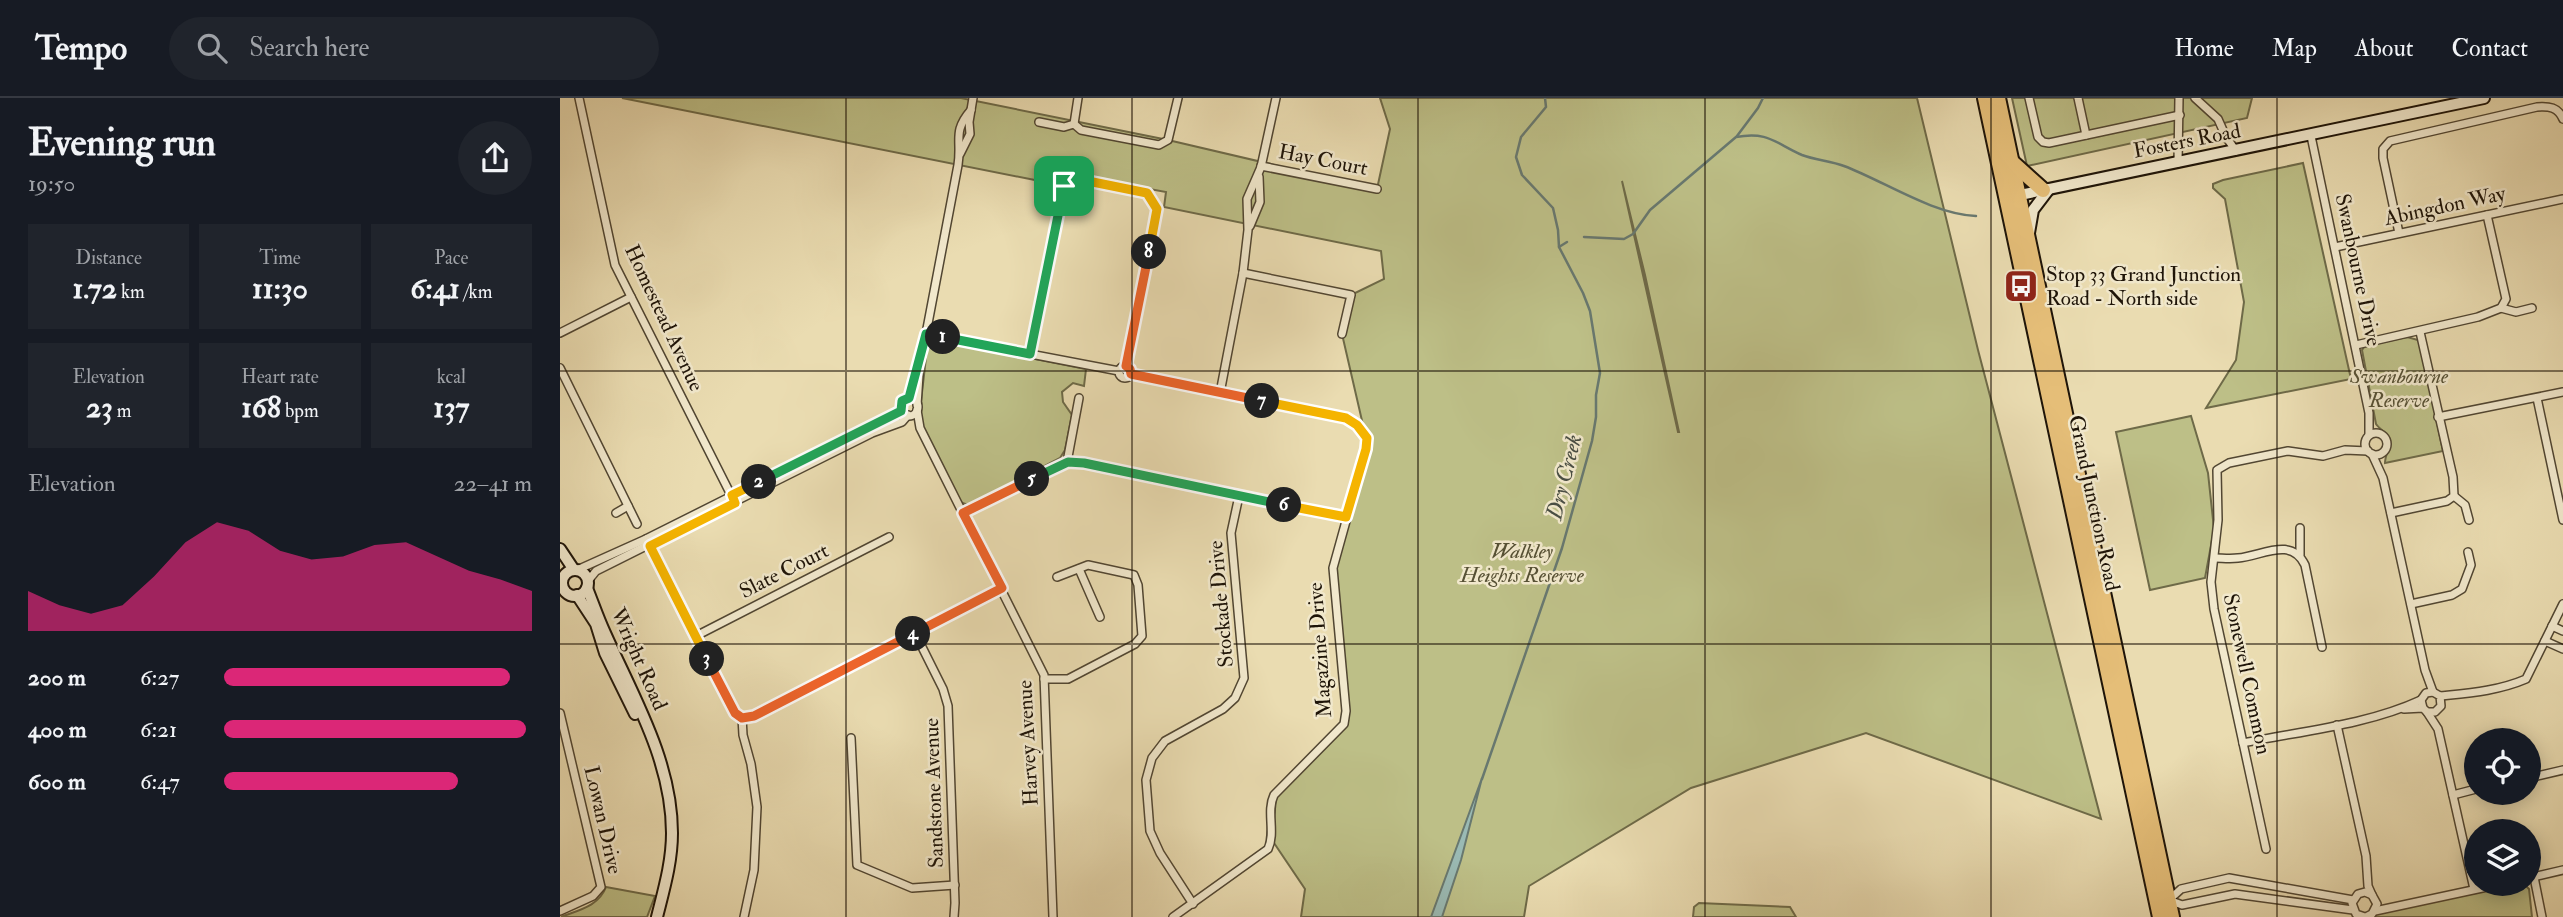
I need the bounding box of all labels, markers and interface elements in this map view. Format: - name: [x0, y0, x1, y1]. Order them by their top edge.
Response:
- search box: [169, 17, 659, 80]
- text: Tempo: [35, 28, 127, 69]
- icon: search: [193, 29, 231, 67]
- text: Search here: [249, 32, 369, 64]
- text: Home: [2174, 33, 2234, 64]
- text: Map: [2272, 33, 2317, 64]
- text: About: [2355, 33, 2414, 64]
- text: Contact: [2452, 33, 2528, 64]
- street label: Fosters Road: [2131, 117, 2244, 165]
- text: Evening run: [28, 119, 216, 167]
- button: share: [458, 121, 532, 195]
- street label: Hay Court: [1276, 138, 1370, 182]
- pin: [1034, 156, 1094, 216]
- icon: arrive: [1045, 167, 1083, 205]
- text: 19:50: [28, 169, 75, 198]
- street label: Abingdon Way: [2381, 180, 2509, 232]
- street label: Swanbourne Drive: [2329, 191, 2387, 349]
- pin: 8: [1132, 234, 1166, 270]
- text: 8: [1144, 239, 1153, 263]
- street label: Homestead Avenue: [618, 240, 710, 396]
- text: Distance: [75, 246, 142, 270]
- text: Time: [259, 246, 301, 270]
- text: Pace: [434, 246, 468, 270]
- place label: Stop 33 Grand Junction Road - North side: [2046, 261, 2241, 312]
- bus stop icon: Stop 33 Grand Junction Road - North side: [2002, 267, 2040, 305]
- text: 1.72: [73, 270, 117, 307]
- text: 11:30: [252, 270, 308, 307]
- text: 6:41: [410, 270, 460, 307]
- text: km: [117, 280, 145, 304]
- text: /km: [460, 280, 492, 304]
- pin: 1: [926, 320, 960, 354]
- text: 1: [939, 324, 946, 348]
- park label: Swanbourne Reserve: [2349, 363, 2449, 414]
- text: Elevation: [72, 365, 145, 389]
- text: Heart rate: [241, 365, 319, 389]
- text: kcal: [437, 365, 466, 389]
- pin: 7: [1244, 384, 1280, 418]
- text: 7: [1257, 388, 1266, 412]
- text: 23: [86, 389, 113, 426]
- text: 168: [241, 389, 281, 426]
- text: 137: [433, 389, 469, 426]
- text: m: [113, 399, 131, 423]
- text: bpm: [281, 399, 319, 423]
- street label: Grand Junction Road: [2062, 412, 2126, 594]
- water label: Dry Creek: [1539, 431, 1589, 524]
- pin: 5: [1014, 462, 1050, 496]
- pin: 2: [742, 464, 776, 500]
- text: 5: [1027, 466, 1036, 490]
- text: Elevation: [28, 469, 116, 498]
- text: 22–41 m: [454, 469, 532, 498]
- text: 2: [754, 469, 763, 493]
- pin: 6: [1266, 488, 1302, 522]
- text: 6: [1279, 492, 1288, 516]
- street label: Slate Court: [735, 537, 833, 605]
- park label: Walkley Heights Reserve: [1459, 538, 1585, 589]
- street label: Stockade Drive: [1202, 539, 1240, 668]
- street label: Magazine Drive: [1302, 581, 1338, 719]
- street label: Stonewell Common: [2217, 591, 2277, 757]
- street label: Wright Road: [604, 603, 674, 715]
- pin: 4: [896, 616, 930, 652]
- text: 4: [907, 621, 918, 645]
- pin: 3: [690, 642, 724, 676]
- text: 3: [703, 646, 710, 670]
- text: 200 m: [28, 663, 86, 692]
- text: 6:27: [140, 663, 179, 692]
- street label: Harvey Avenue: [1011, 679, 1045, 807]
- text: 400 m: [28, 715, 87, 744]
- text: 6:21: [140, 715, 177, 744]
- street label: Sandstone Avenue: [918, 717, 950, 869]
- map controls: [2464, 728, 2541, 896]
- button: locate: [2464, 728, 2541, 805]
- street label: Lowan Drive: [577, 763, 629, 877]
- text: 600 m: [28, 767, 86, 796]
- text: 6:47: [140, 767, 180, 796]
- button: layers: [2464, 819, 2541, 896]

